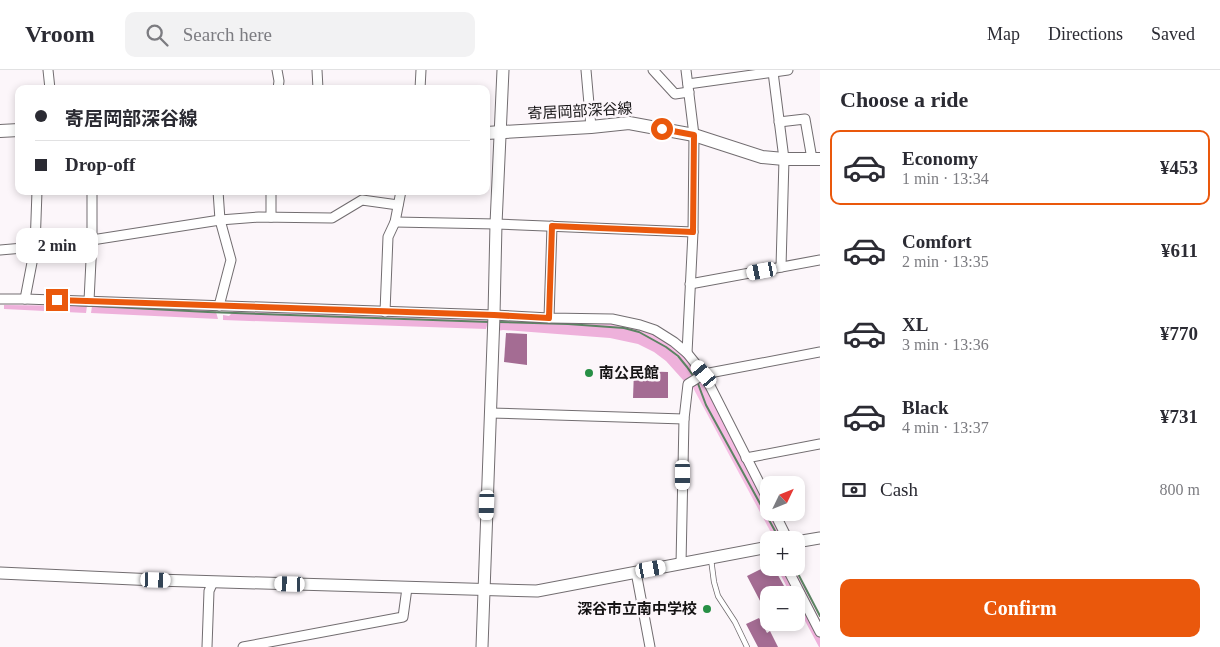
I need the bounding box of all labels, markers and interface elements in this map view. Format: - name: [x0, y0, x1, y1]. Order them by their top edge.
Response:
- search box: [125, 12, 475, 57]
- text: Vroom: [25, 21, 95, 47]
- icon: search: [143, 21, 171, 49]
- text: Search here: [183, 24, 272, 45]
- text: Map: [987, 24, 1020, 44]
- text: Directions: [1048, 24, 1123, 44]
- text: Saved: [1151, 24, 1195, 44]
- text: Choose a ride: [840, 87, 968, 112]
- street label: 寄居岡部深谷線: [527, 100, 633, 122]
- text: 寄居岡部深谷線: [65, 108, 198, 129]
- route start: [651, 118, 673, 140]
- icon: car: [842, 145, 887, 190]
- text: Economy: [902, 148, 978, 169]
- text: Drop-off: [65, 154, 135, 175]
- text: ¥453: [1160, 157, 1198, 178]
- text: 1 min · 13:34: [902, 170, 989, 187]
- callout: 2 min: [16, 228, 98, 262]
- icon: car: [842, 228, 887, 273]
- text: Comfort: [902, 231, 972, 252]
- text: 2 min: [38, 237, 76, 254]
- text: ¥611: [1161, 240, 1198, 261]
- text: 2 min · 13:35: [902, 253, 989, 270]
- car: [745, 261, 778, 281]
- route end: [46, 289, 68, 311]
- icon: car: [842, 311, 887, 356]
- text: XL: [902, 314, 928, 335]
- text: ¥770: [1160, 323, 1198, 344]
- text: 3 min · 13:36: [902, 336, 989, 353]
- car: [688, 358, 719, 390]
- place label: 南公民館: [599, 365, 659, 381]
- marker: 南公民館: [583, 367, 595, 379]
- icon: car: [842, 394, 887, 439]
- text: Black: [902, 397, 948, 418]
- text: ¥731: [1160, 406, 1198, 427]
- text: 4 min · 13:37: [902, 419, 989, 436]
- car: [675, 460, 690, 490]
- north arrow: [760, 476, 805, 521]
- map controls: [760, 476, 805, 631]
- icon: cash: [840, 476, 868, 504]
- text: Cash: [880, 479, 918, 500]
- text: 800 m: [1160, 481, 1200, 498]
- car: [478, 490, 495, 520]
- button: +: [760, 531, 805, 576]
- car: [634, 559, 667, 579]
- car: [140, 572, 171, 588]
- car: [274, 576, 305, 592]
- button: Confirm: [840, 579, 1200, 637]
- button: −: [760, 586, 805, 631]
- place label: 深谷市立南中学校: [577, 601, 697, 617]
- marker: 深谷市立南中学校: [701, 603, 713, 615]

